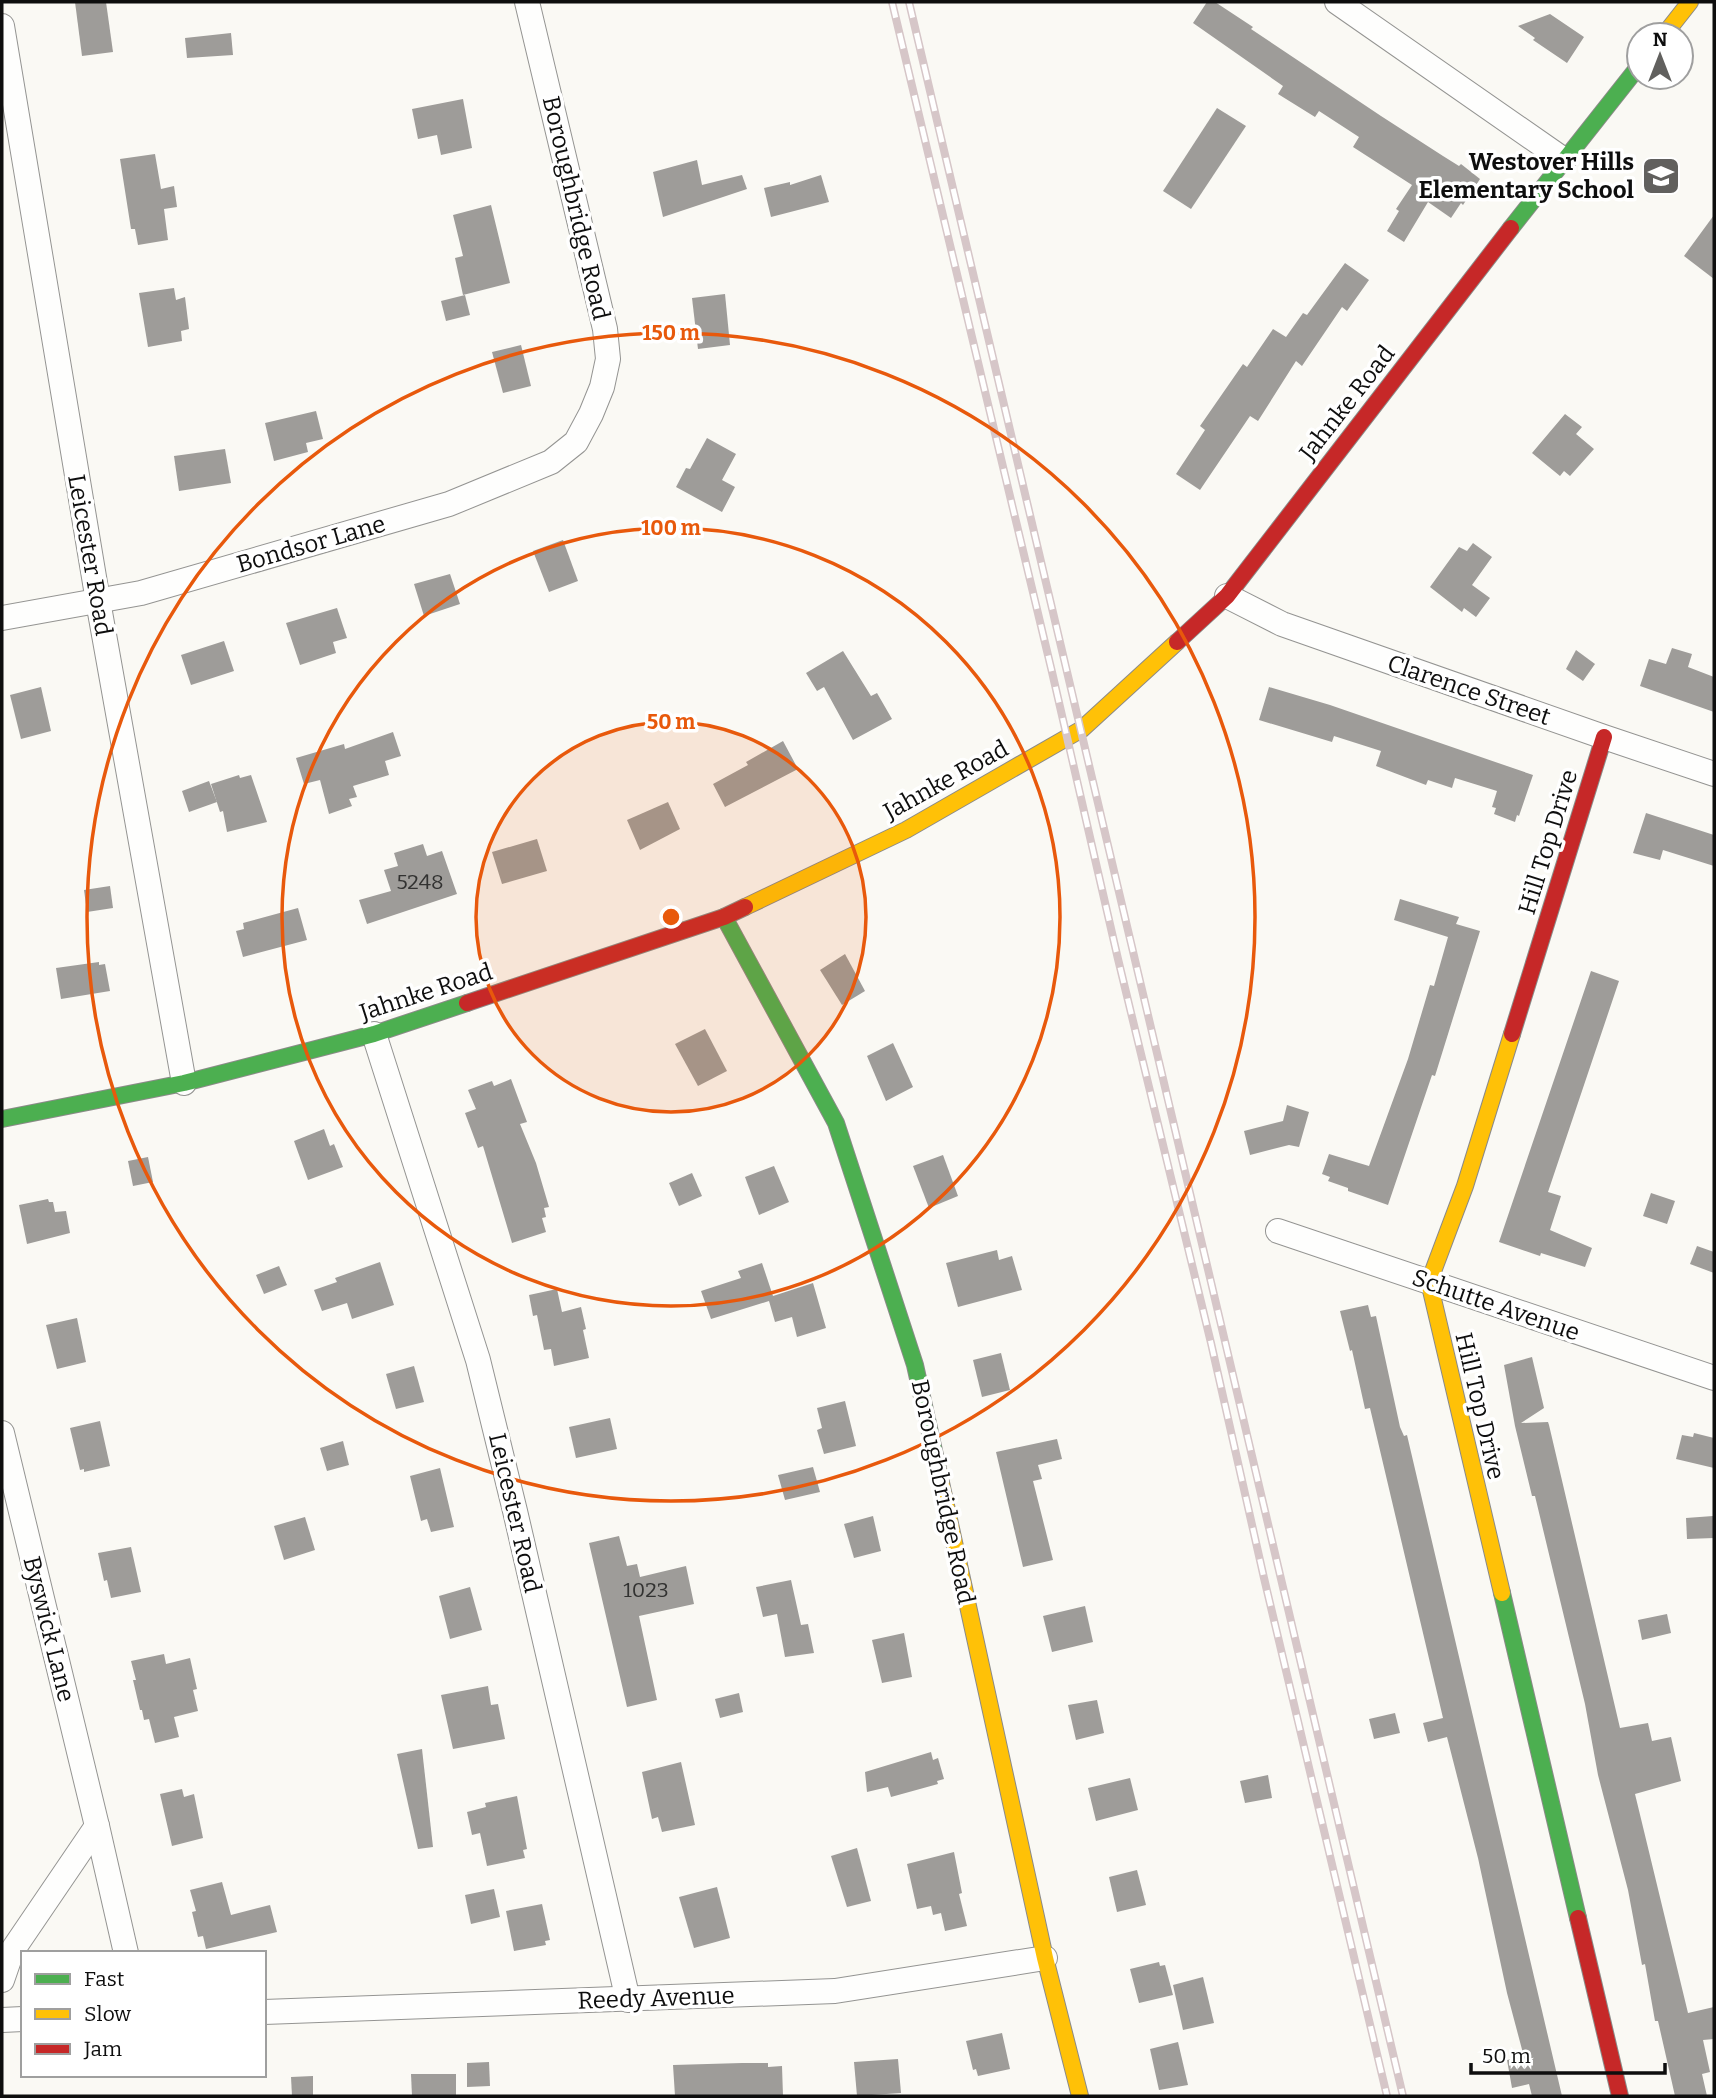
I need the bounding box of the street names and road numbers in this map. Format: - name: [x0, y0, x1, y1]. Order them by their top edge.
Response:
- street label: Boroughbridge Road: [537, 93, 615, 323]
- street label: Jahnke Road: [1293, 340, 1400, 467]
- street label: Leicester Road: [62, 472, 118, 638]
- street label: Bondsor Lane: [233, 509, 389, 579]
- street label: Clarence Street: [1384, 649, 1554, 731]
- street label: Jahnke Road: [878, 734, 1013, 826]
- street label: Hill Top Drive: [1513, 766, 1583, 918]
- street label: Jahnke Road: [355, 957, 496, 1027]
- street label: Schutte Avenue: [1409, 1263, 1583, 1347]
- street label: Hill Top Drive: [1450, 1330, 1510, 1482]
- street label: Boroughbridge Road: [906, 1377, 980, 1607]
- street label: Leicester Road: [483, 1430, 547, 1596]
- street label: Byswick Lane: [17, 1553, 81, 1705]
- street label: Reedy Avenue: [577, 1981, 735, 2015]

